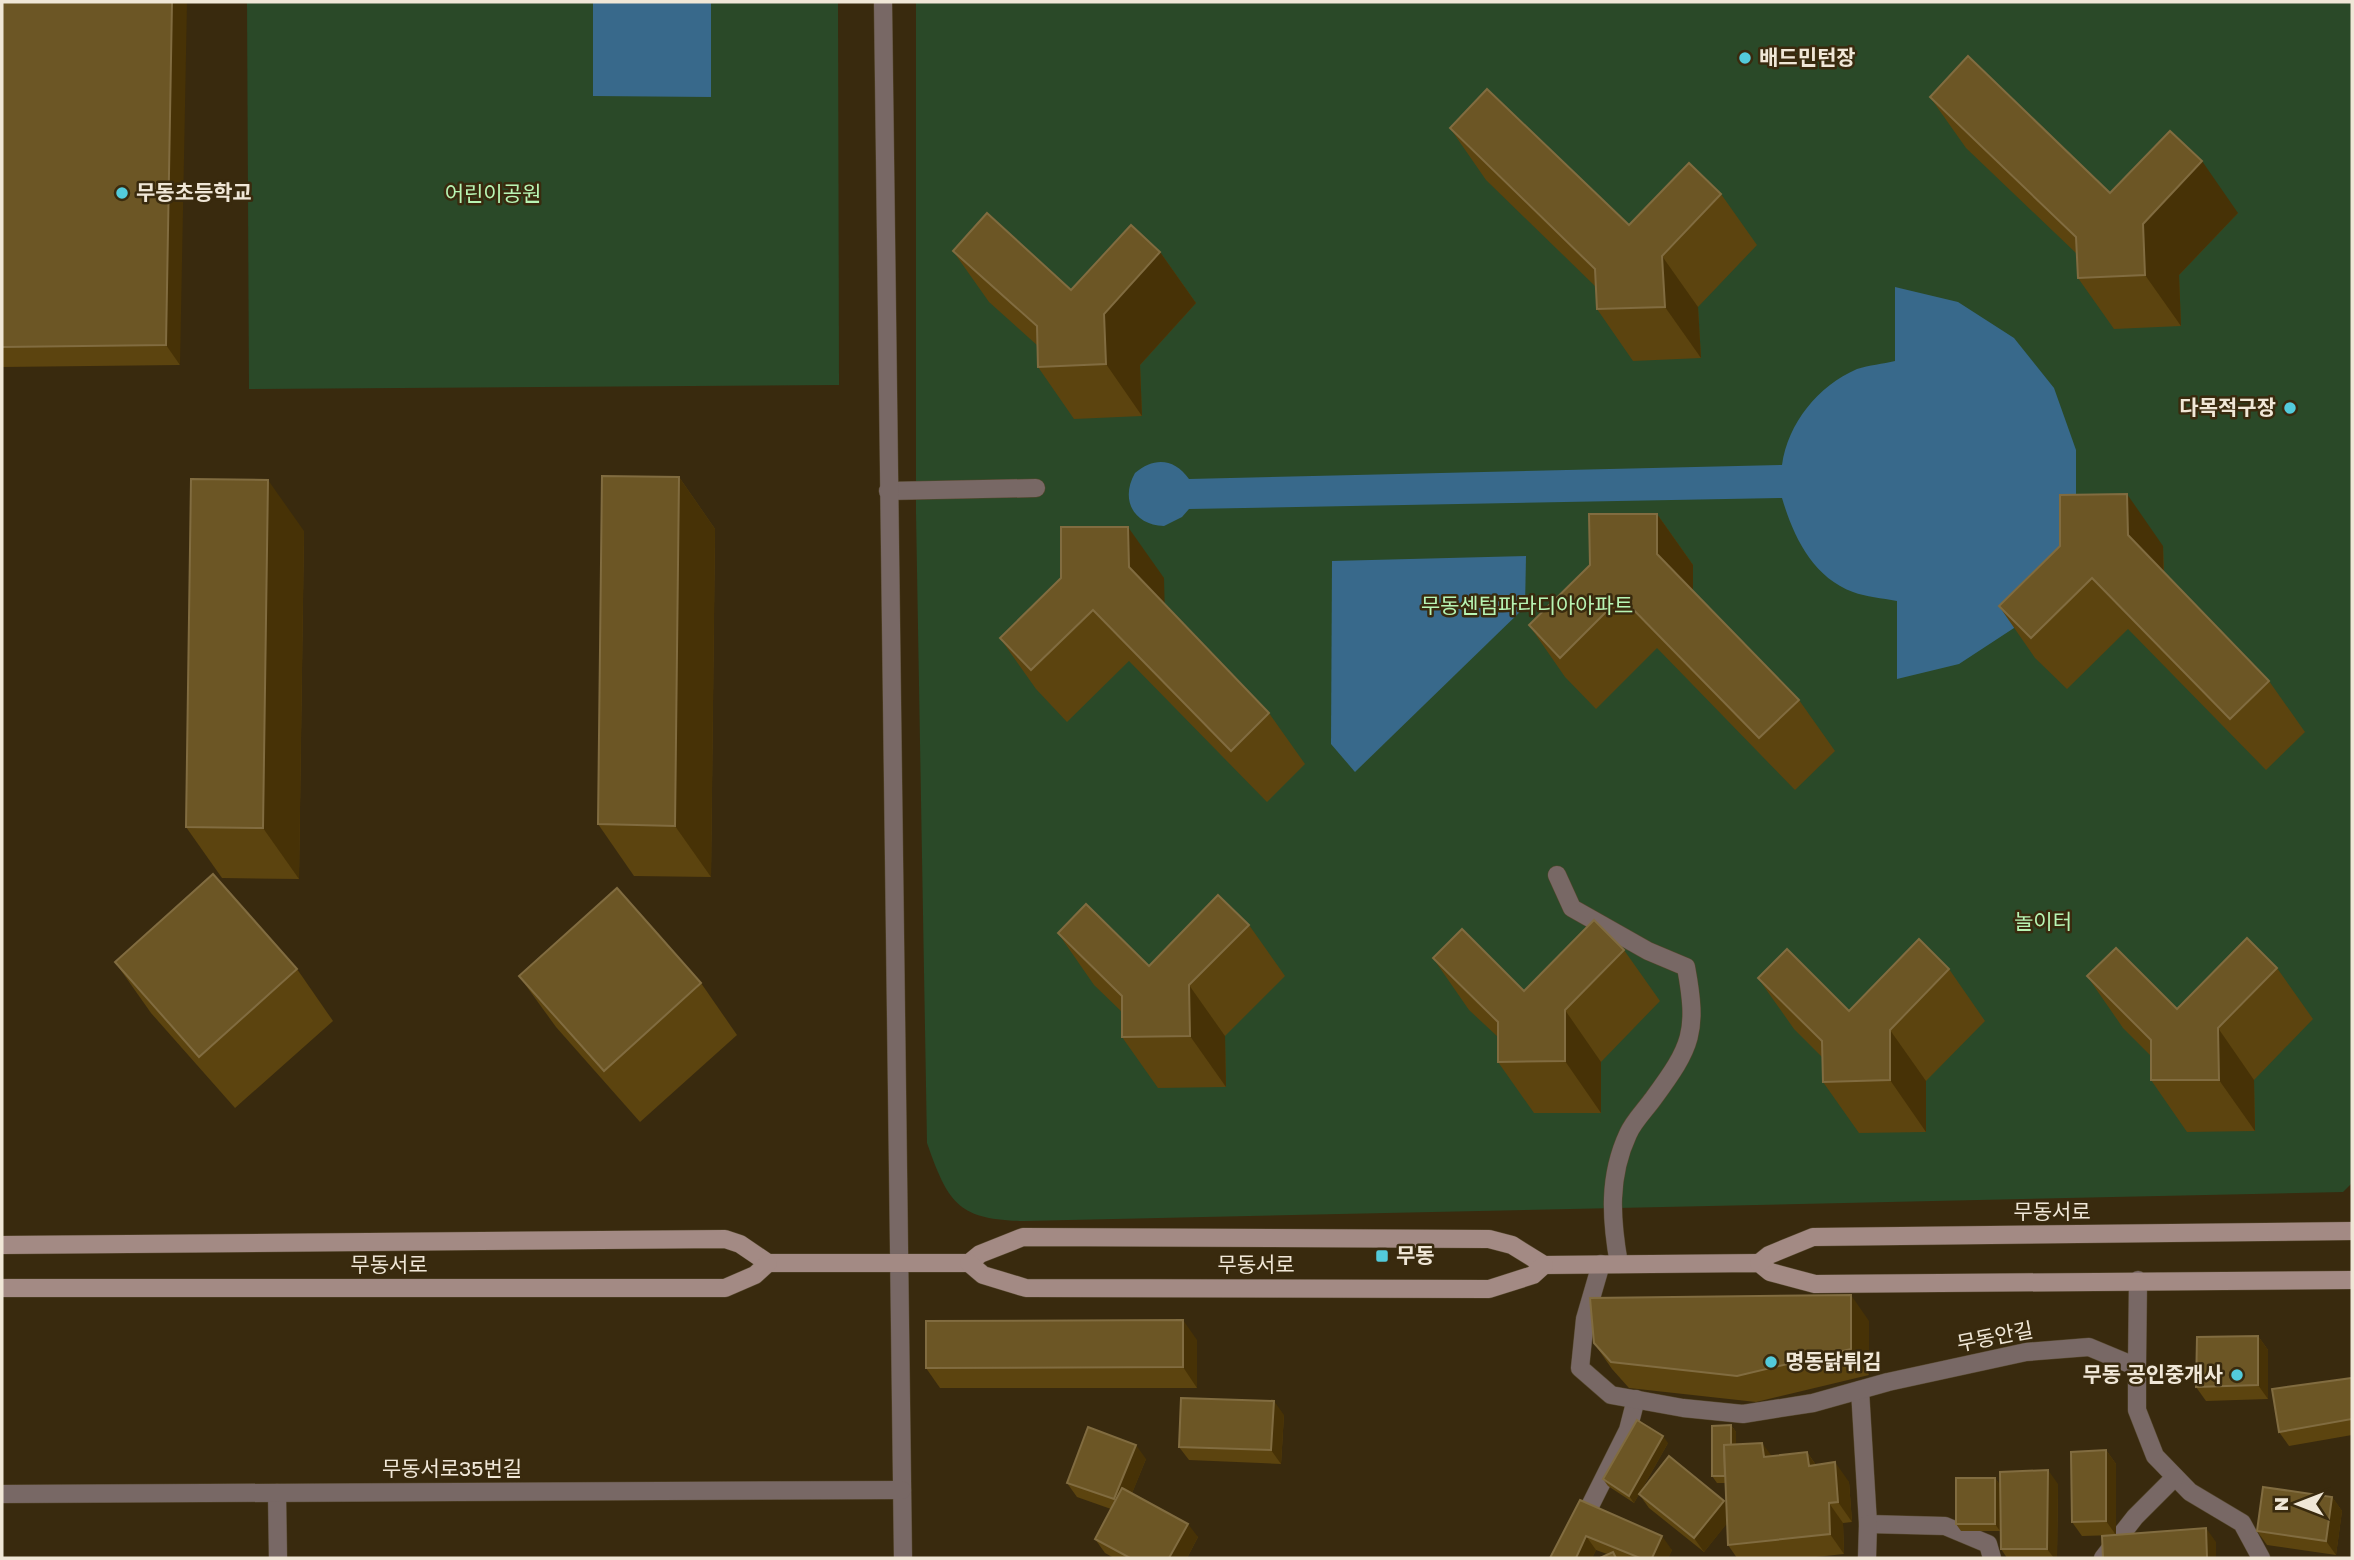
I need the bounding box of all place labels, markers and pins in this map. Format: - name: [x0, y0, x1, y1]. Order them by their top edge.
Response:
- place label: 배드민턴장: [1759, 44, 1856, 70]
- marker: 배드민턴장: [1737, 50, 1753, 66]
- place label: 무동초등학교: [136, 179, 252, 205]
- marker: 무동초등학교: [114, 185, 130, 201]
- place label: 다목적구장: [2179, 394, 2276, 420]
- marker: 다목적구장: [2282, 400, 2298, 416]
- place label: 무동: [1396, 1242, 1435, 1268]
- marker: 무동: [1374, 1248, 1390, 1264]
- place label: 명동닭튀김: [1785, 1348, 1882, 1374]
- marker: 명동닭튀김: [1763, 1354, 1779, 1370]
- place label: 무동 공인중개사: [2083, 1361, 2223, 1387]
- marker: 무동 공인중개사: [2229, 1367, 2245, 1383]

